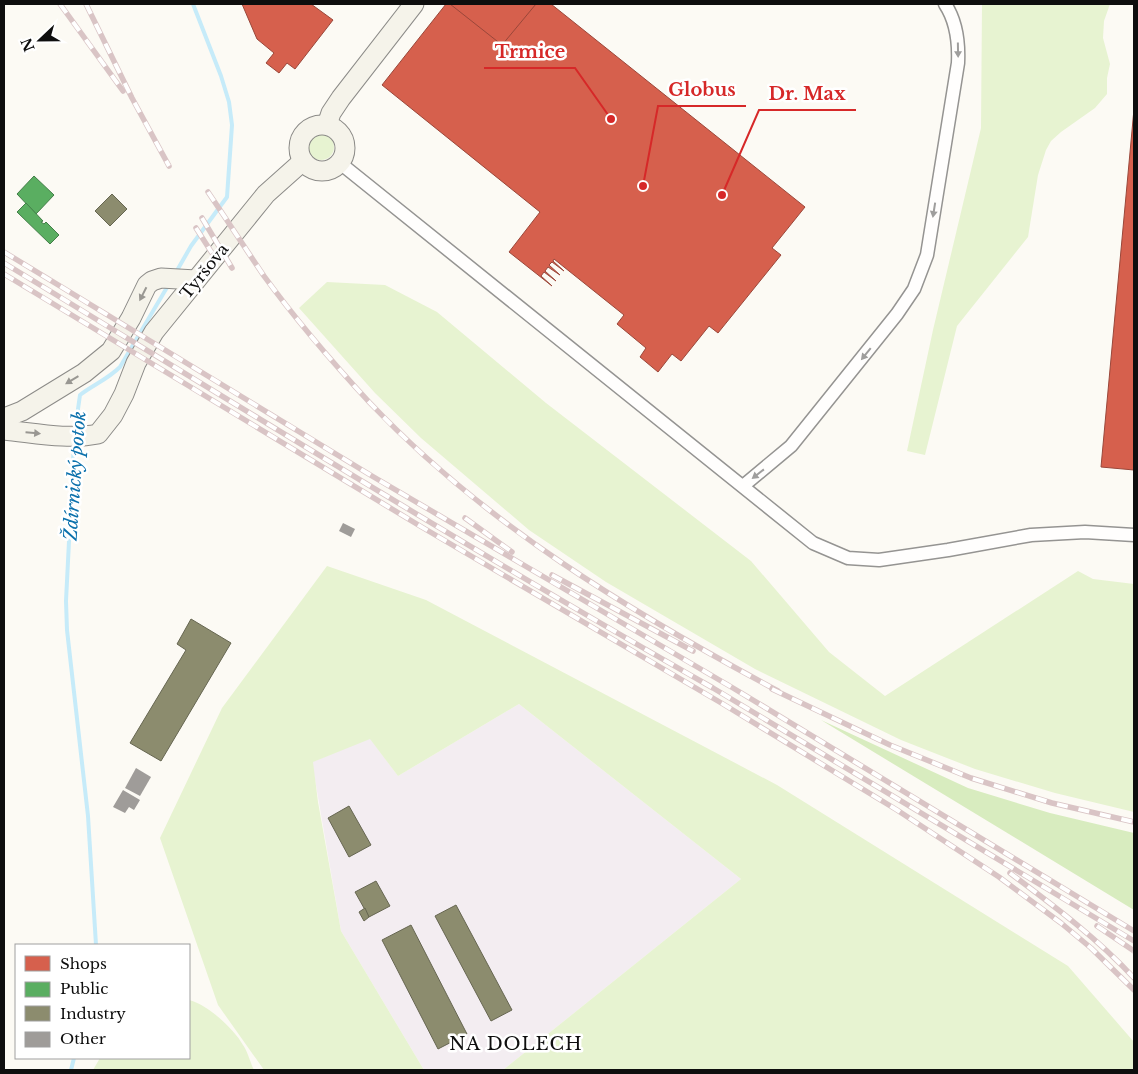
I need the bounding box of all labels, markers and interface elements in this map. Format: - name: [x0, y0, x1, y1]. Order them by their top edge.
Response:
- north arrow: [15, 15, 65, 65]
- text: N: [17, 35, 39, 54]
- callout: Trmice: [484, 35, 575, 68]
- text: Trmice: [495, 41, 565, 63]
- one-way arrow: [954, 42, 962, 58]
- callout: Globus: [658, 73, 746, 106]
- callout: Dr. Max: [759, 77, 856, 110]
- text: Globus: [668, 79, 736, 101]
- text: Dr. Max: [768, 83, 846, 105]
- one-way arrow: [929, 203, 937, 219]
- street label: Tyršova: [176, 239, 232, 303]
- one-way arrow: [139, 287, 147, 302]
- one-way arrow: [860, 347, 871, 360]
- one-way arrow: [66, 376, 79, 385]
- water label: Ždírnický potok: [58, 410, 91, 543]
- one-way arrow: [26, 429, 42, 437]
- one-way arrow: [751, 469, 764, 480]
- legend: [15, 944, 190, 1059]
- text: Shops: [60, 954, 107, 973]
- text: Public: [60, 979, 108, 998]
- text: Industry: [60, 1004, 126, 1023]
- text: Other: [60, 1029, 107, 1048]
- district label: NA DOLECH: [449, 1033, 583, 1055]

